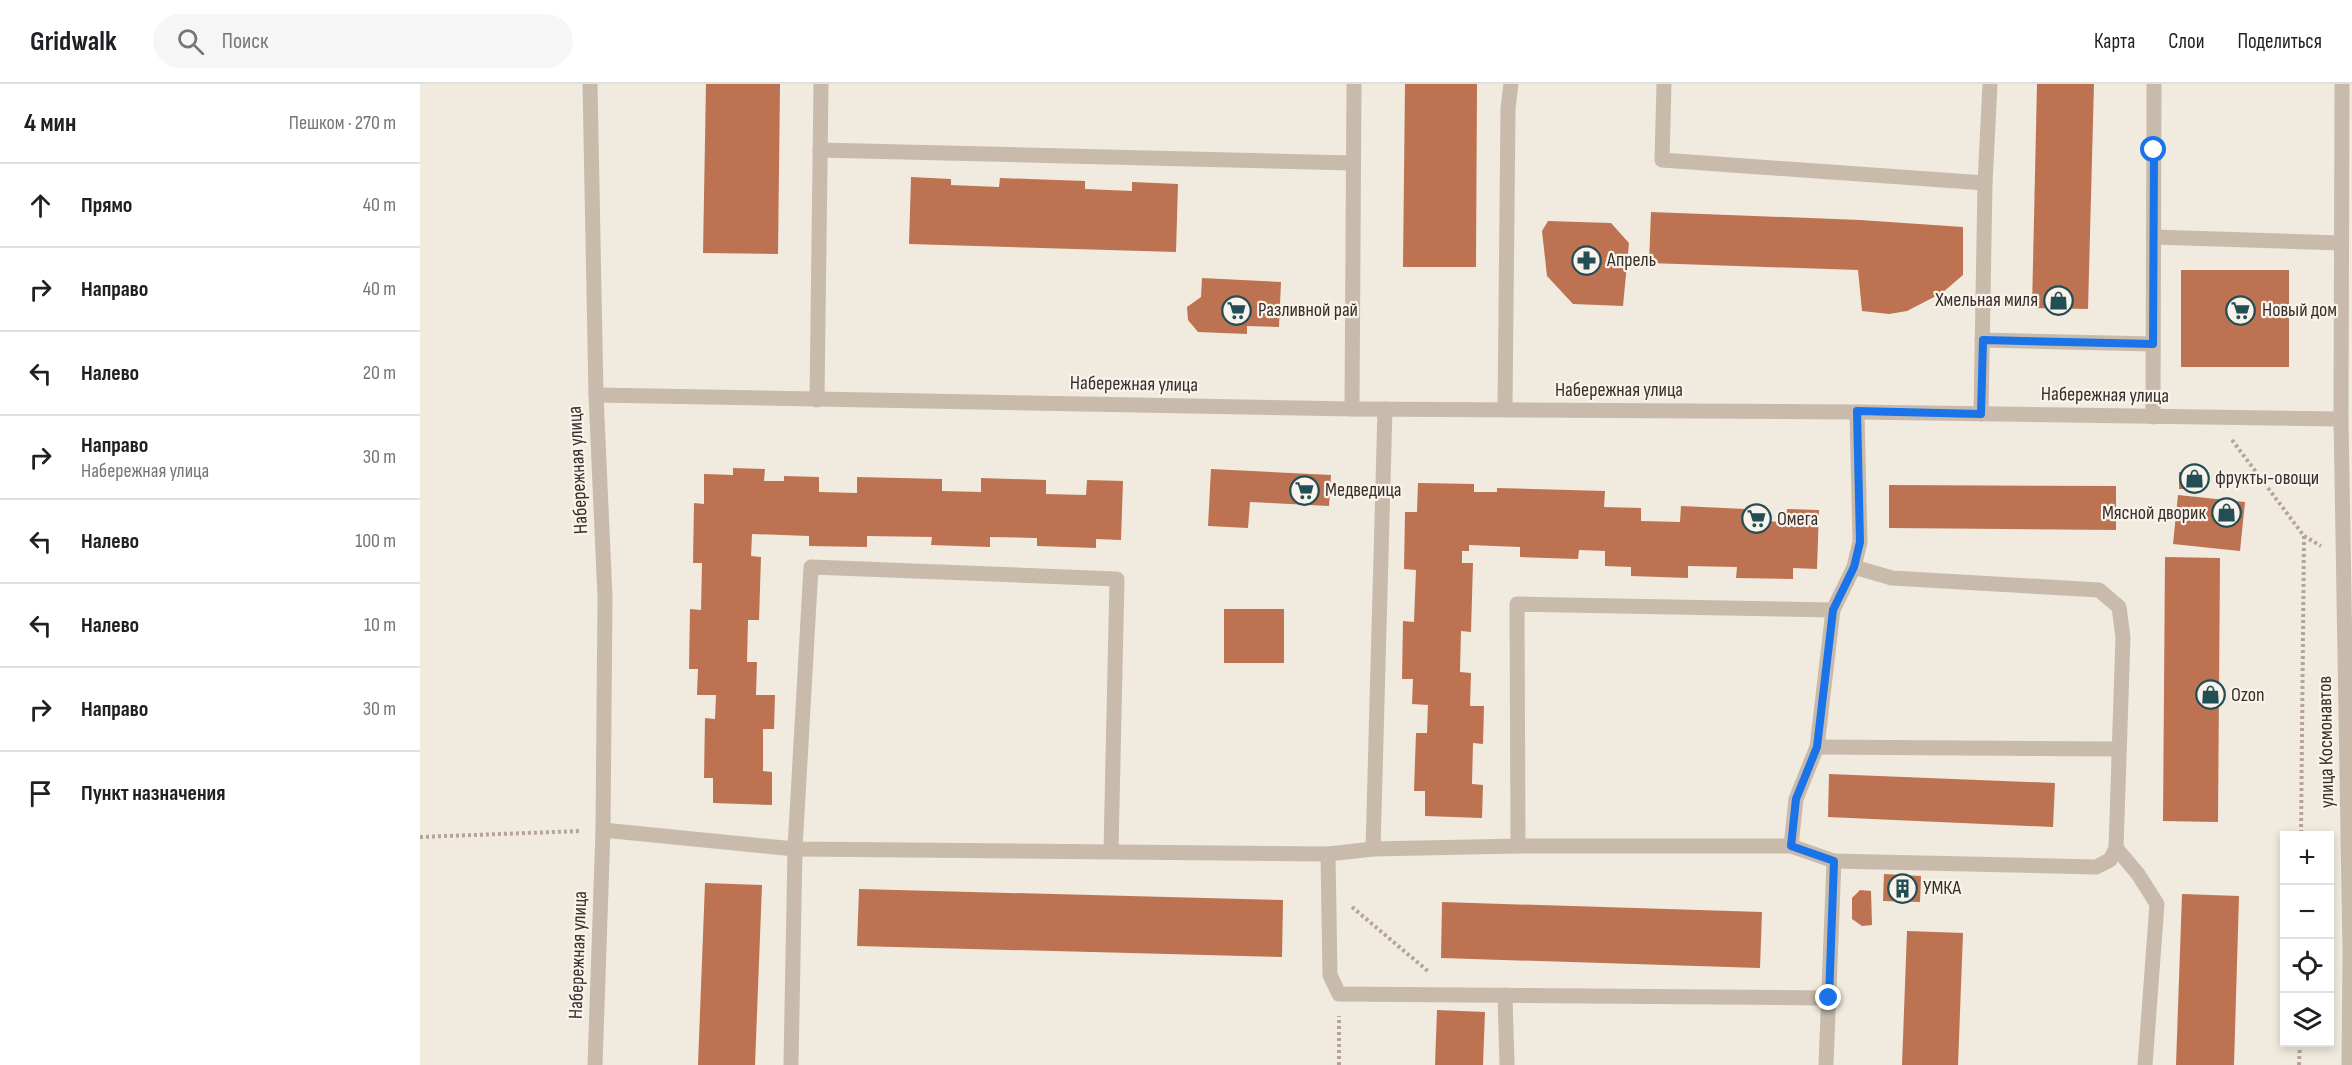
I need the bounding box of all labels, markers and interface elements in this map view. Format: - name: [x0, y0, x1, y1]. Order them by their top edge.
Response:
- search box: [153, 14, 573, 68]
- text: Gridwalk: [30, 25, 117, 58]
- icon: search: [174, 25, 207, 58]
- text: Поиск: [222, 28, 268, 55]
- text: Карта: [2094, 29, 2135, 54]
- text: Слои: [2168, 29, 2204, 54]
- text: Поделиться: [2237, 29, 2322, 54]
- text: 4 мин: [24, 108, 76, 139]
- text: Пешком · 270 m: [289, 111, 396, 135]
- route start: [2140, 136, 2166, 162]
- icon: ahead: [24, 189, 57, 222]
- text: Прямо: [81, 192, 132, 219]
- text: 40 m: [363, 193, 396, 217]
- pharmacy icon: Апрель: [1570, 244, 1602, 276]
- place label: Апрель: [1606, 248, 1656, 272]
- icon: right: [24, 273, 57, 306]
- text: Направо: [81, 276, 148, 303]
- text: 40 m: [363, 277, 396, 301]
- shop icon: Хмельная миля: [2043, 284, 2075, 316]
- place label: Хмельная миля: [1934, 288, 2038, 312]
- supermarket icon: Разливной рай: [1221, 294, 1253, 326]
- supermarket icon: Новый дом: [2225, 294, 2257, 326]
- place label: Разливной рай: [1258, 298, 1358, 322]
- place label: Новый дом: [2262, 298, 2337, 322]
- icon: left: [24, 357, 57, 390]
- text: Налево: [81, 360, 139, 387]
- text: 20 m: [363, 361, 396, 385]
- street label: Набережная улица: [1070, 371, 1198, 397]
- street label: Набережная улица: [1555, 378, 1683, 402]
- street label: Набережная улица: [2041, 382, 2169, 408]
- street label: Набережная улица: [563, 405, 593, 535]
- text: Направо: [81, 432, 148, 459]
- icon: right: [24, 441, 57, 474]
- text: 30 m: [363, 445, 396, 469]
- text: Набережная улица: [81, 459, 209, 483]
- shop icon: фрукты-овощи: [2178, 462, 2210, 494]
- place label: фрукты-овощи: [2215, 466, 2319, 490]
- supermarket icon: Медведица: [1288, 474, 1320, 506]
- place label: Медведица: [1325, 478, 1402, 502]
- shop icon: Мясной дворик: [2211, 497, 2243, 529]
- place label: Мясной дворик: [2102, 501, 2206, 525]
- supermarket icon: Омега: [1740, 503, 1772, 535]
- place label: Омега: [1777, 507, 1818, 531]
- icon: left: [24, 525, 57, 558]
- text: Налево: [81, 528, 139, 555]
- text: 100 m: [355, 529, 396, 553]
- icon: left: [24, 609, 57, 642]
- text: Налево: [81, 612, 139, 639]
- text: 10 m: [364, 613, 396, 637]
- street label: улица Космонавтов: [2313, 676, 2339, 808]
- shop icon: Ozon: [2194, 679, 2226, 711]
- place label: Ozon: [2231, 683, 2265, 707]
- icon: right: [24, 693, 57, 726]
- text: Направо: [81, 696, 148, 723]
- text: 30 m: [363, 697, 396, 721]
- icon: arrive: [24, 777, 57, 810]
- text: Пункт назначения: [81, 780, 225, 807]
- map controls: [2280, 831, 2334, 1047]
- button: +: [2280, 831, 2334, 885]
- building icon: УМКА: [1886, 872, 1918, 904]
- place label: УМКА: [1923, 876, 1962, 900]
- button: −: [2280, 885, 2334, 939]
- street label: Набережная улица: [564, 891, 592, 1019]
- button: locate: [2280, 939, 2334, 993]
- route end: [1815, 984, 1841, 1010]
- button: layers: [2280, 993, 2334, 1047]

